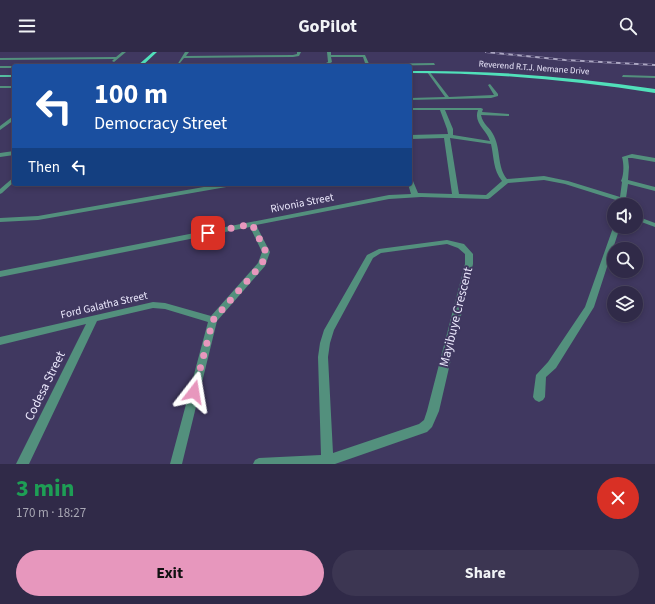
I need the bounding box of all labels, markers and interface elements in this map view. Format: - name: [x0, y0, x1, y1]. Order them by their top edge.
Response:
- text: GoPilot: [298, 14, 357, 39]
- icon: menu: [16, 15, 38, 37]
- icon: search: [617, 15, 639, 37]
- street label: Reverend R.T.J. Nemane Drive: [478, 58, 590, 78]
- text: 100 m: [94, 74, 168, 114]
- icon: left: [28, 80, 80, 132]
- text: Democracy Street: [94, 111, 227, 136]
- icon: left: [68, 156, 90, 178]
- text: Then: [28, 157, 60, 178]
- street label: Rivonia Street: [269, 189, 335, 216]
- map controls: [607, 198, 643, 322]
- button: sound: [607, 198, 643, 234]
- pin: [191, 216, 225, 250]
- icon: arrive: [197, 222, 219, 244]
- button: search: [607, 242, 643, 278]
- street label: Mayibuye Crescent: [435, 265, 477, 369]
- button: layers: [607, 286, 643, 322]
- street label: Ford Galatha Street: [59, 288, 149, 322]
- street label: Codesa Street: [20, 348, 70, 424]
- position arrow: [173, 371, 215, 413]
- text: 3 min: [16, 471, 74, 506]
- button: close: [597, 477, 639, 519]
- text: 170 m · 18:27: [16, 504, 86, 522]
- button: Exit: [16, 550, 324, 596]
- button: Share: [332, 550, 639, 596]

